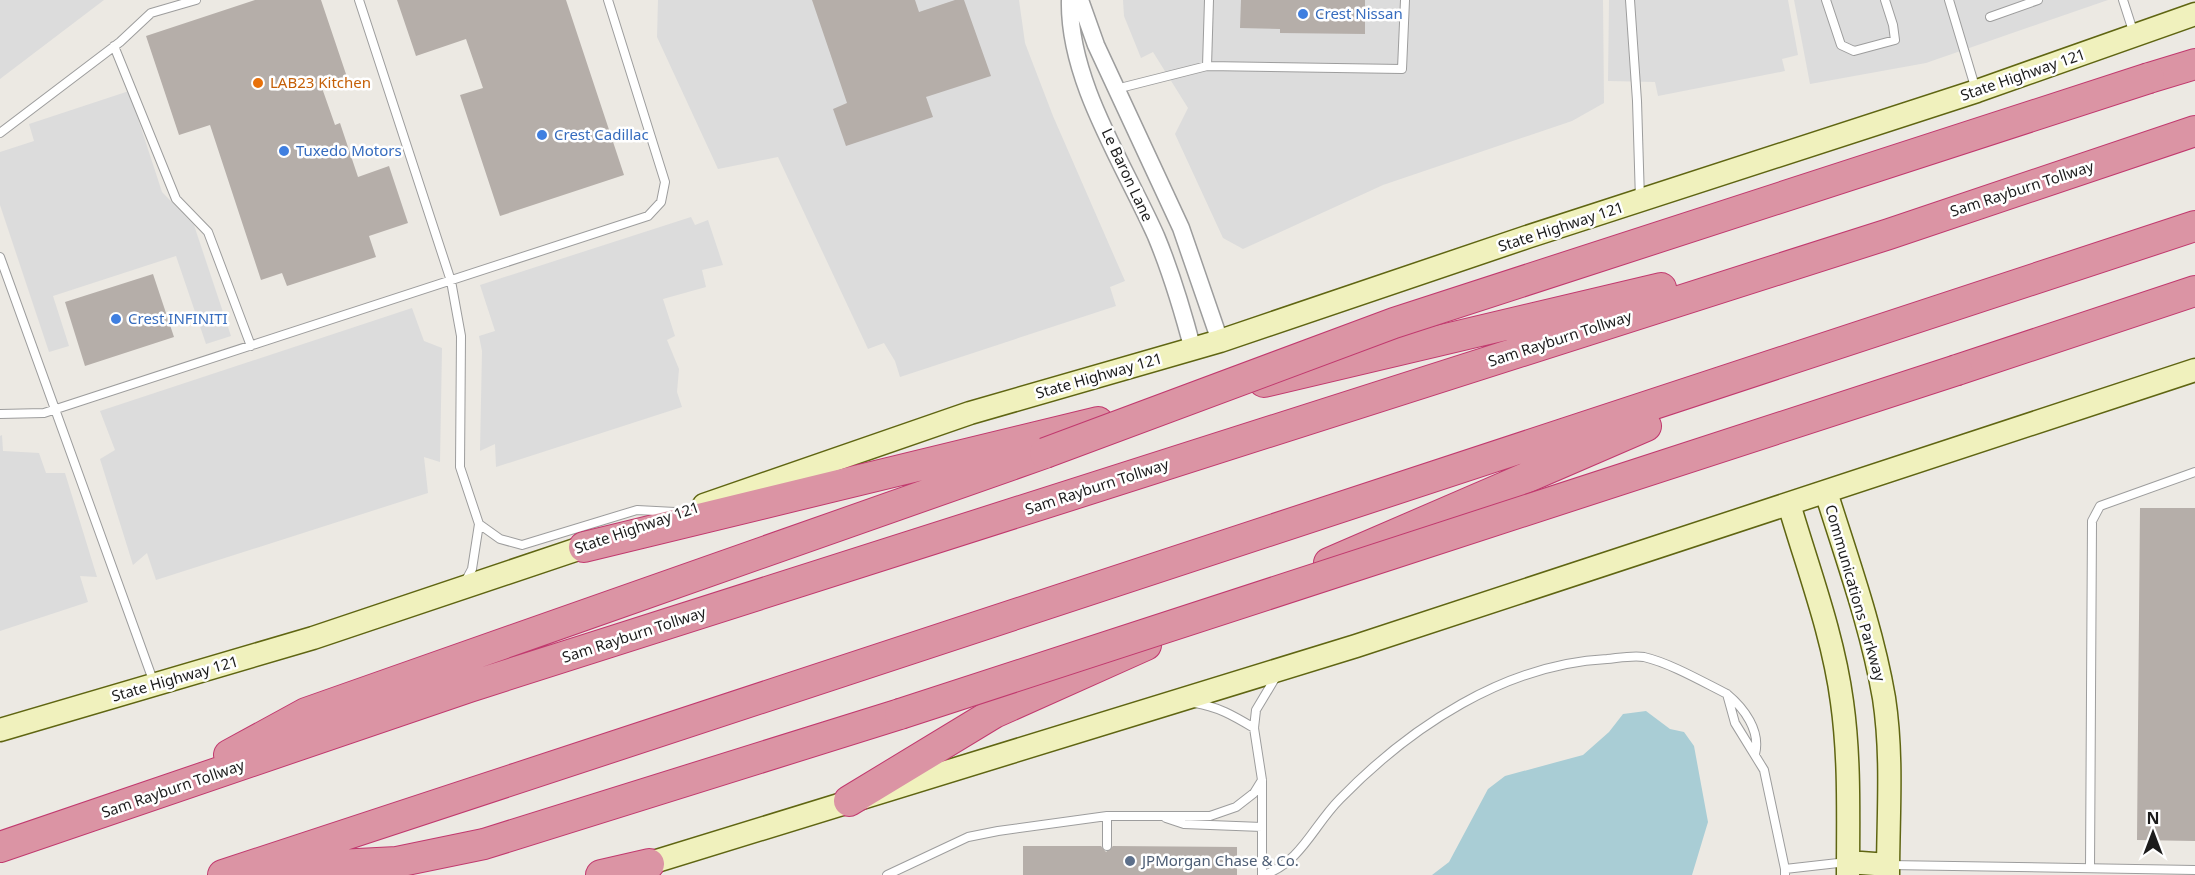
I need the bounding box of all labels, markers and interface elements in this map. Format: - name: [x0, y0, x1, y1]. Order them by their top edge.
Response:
- place label: Crest Nissan: [1315, 3, 1403, 23]
- marker: Crest Nissan: [1296, 7, 1310, 21]
- street label: State Highway 121: [1958, 43, 2088, 105]
- place label: LAB23 Kitchen: [270, 72, 371, 92]
- marker: LAB23 Kitchen: [251, 76, 265, 90]
- place label: Crest Cadillac: [554, 124, 649, 144]
- street label: Le Baron Lane: [1098, 125, 1158, 224]
- marker: Crest Cadillac: [535, 128, 549, 142]
- place label: Tuxedo Motors: [296, 140, 402, 160]
- marker: Tuxedo Motors: [277, 144, 291, 158]
- street label: Sam Rayburn Tollway: [1947, 155, 2096, 221]
- street label: State Highway 121: [1495, 196, 1626, 256]
- street label: Sam Rayburn Tollway: [1485, 305, 1634, 371]
- place label: Crest INFINITI: [128, 308, 228, 328]
- marker: Crest INFINITI: [109, 312, 123, 326]
- street label: State Highway 121: [1033, 347, 1164, 403]
- street label: Sam Rayburn Tollway: [1022, 453, 1171, 519]
- street label: State Highway 121: [572, 496, 702, 558]
- street label: Communications Parkway: [1821, 502, 1891, 684]
- street label: Sam Rayburn Tollway: [559, 601, 708, 667]
- street label: State Highway 121: [109, 650, 240, 706]
- street label: Sam Rayburn Tollway: [99, 754, 247, 822]
- north arrow: [2123, 803, 2183, 863]
- text: N: [2146, 807, 2160, 829]
- place label: JPMorgan Chase & Co.: [1140, 850, 1299, 870]
- marker: JPMorgan Chase & Co.: [1123, 854, 1137, 868]

